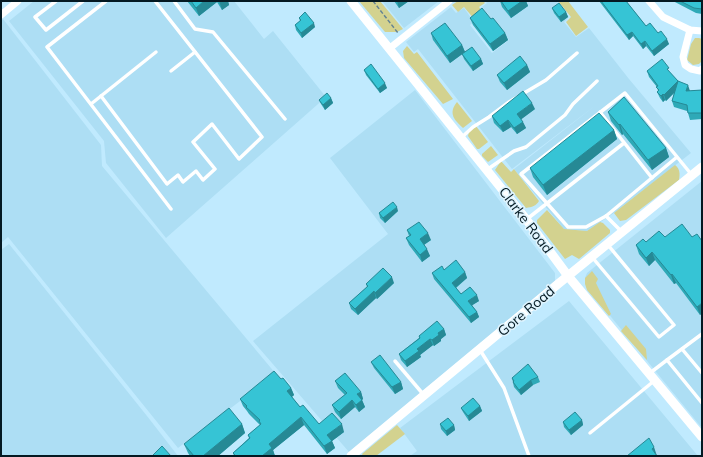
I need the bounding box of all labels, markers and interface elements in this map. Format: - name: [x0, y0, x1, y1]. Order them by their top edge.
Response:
- street label: Clarke Road: [495, 183, 557, 257]
- street label: Gore Road: [494, 282, 558, 340]

